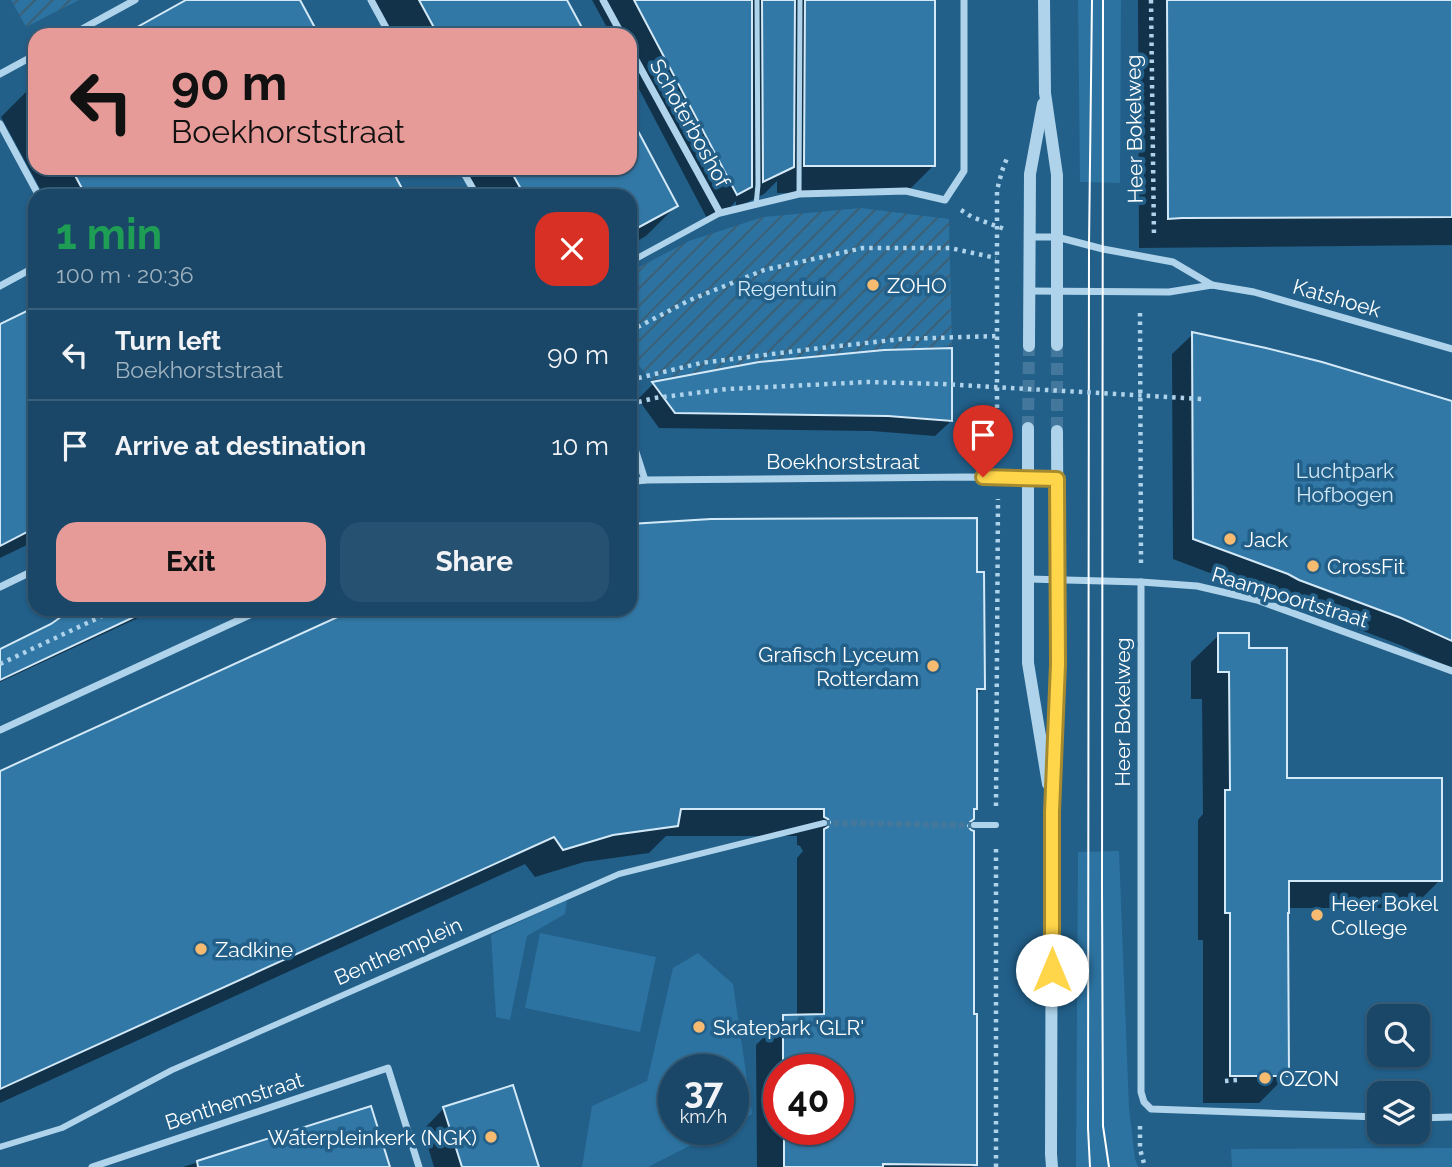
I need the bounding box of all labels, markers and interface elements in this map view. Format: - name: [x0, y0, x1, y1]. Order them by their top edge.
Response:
- text: 90 m: [171, 54, 287, 111]
- street label: Heer Bokelweg: [1120, 54, 1148, 204]
- street label: Schoterboshof: [645, 55, 736, 192]
- icon: left: [56, 56, 147, 147]
- text: Boekhorststraat: [171, 113, 405, 150]
- text: 1 min: [56, 210, 162, 259]
- button: close: [535, 212, 609, 286]
- text: 100 m · 20:36: [56, 261, 194, 288]
- place label: ZOHO: [887, 273, 947, 298]
- street label: Katshoek: [1290, 274, 1384, 322]
- park label: Regentuin: [737, 276, 837, 301]
- marker: ZOHO: [865, 277, 881, 293]
- text: Turn left: [115, 326, 221, 356]
- icon: left: [56, 336, 94, 374]
- text: 90 m: [547, 340, 609, 370]
- text: Boekhorststraat: [115, 356, 283, 383]
- pin: [953, 405, 1013, 477]
- icon: arrive: [964, 416, 1002, 454]
- icon: arrive: [56, 427, 94, 465]
- text: Arrive at destination: [115, 431, 366, 461]
- text: 10 m: [551, 431, 609, 461]
- street label: Boekhorststraat: [766, 449, 920, 474]
- park label: Luchtpark Hofbogen: [1296, 458, 1394, 507]
- button: Exit: [56, 522, 326, 602]
- button: Share: [340, 522, 609, 602]
- place label: Jack: [1244, 527, 1288, 552]
- marker: Jack: [1222, 531, 1238, 547]
- place label: CrossFit: [1327, 554, 1405, 579]
- marker: CrossFit: [1305, 558, 1321, 574]
- street label: Raampoortstraat: [1209, 561, 1371, 633]
- street label: Heer Bokelweg: [1110, 638, 1135, 786]
- place label: Grafisch Lyceum Rotterdam: [758, 642, 919, 691]
- marker: Grafisch Lyceum Rotterdam: [925, 658, 941, 674]
- place label: Heer Bokel College: [1331, 891, 1439, 940]
- marker: Heer Bokel College: [1309, 907, 1325, 923]
- street label: Benthemplein: [330, 912, 466, 990]
- position arrow: [1015, 933, 1089, 1007]
- place label: Zadkine: [215, 937, 293, 962]
- marker: Zadkine: [193, 941, 209, 957]
- map controls: [1367, 1004, 1430, 1144]
- button: search: [1367, 1004, 1430, 1067]
- place label: Skatepark 'GLR': [713, 1015, 864, 1040]
- marker: Skatepark 'GLR': [691, 1019, 707, 1035]
- speed limit sign: 40: [763, 1054, 854, 1145]
- place label: OZON: [1279, 1066, 1339, 1091]
- street label: Benthemstraat: [162, 1067, 306, 1135]
- text: 37: [684, 1070, 723, 1111]
- marker: OZON: [1257, 1070, 1273, 1086]
- button: layers: [1367, 1081, 1430, 1144]
- text: km/h: [680, 1106, 727, 1127]
- place label: Waterpleinkerk (NGK): [268, 1125, 477, 1150]
- marker: Waterpleinkerk (NGK): [483, 1129, 499, 1145]

